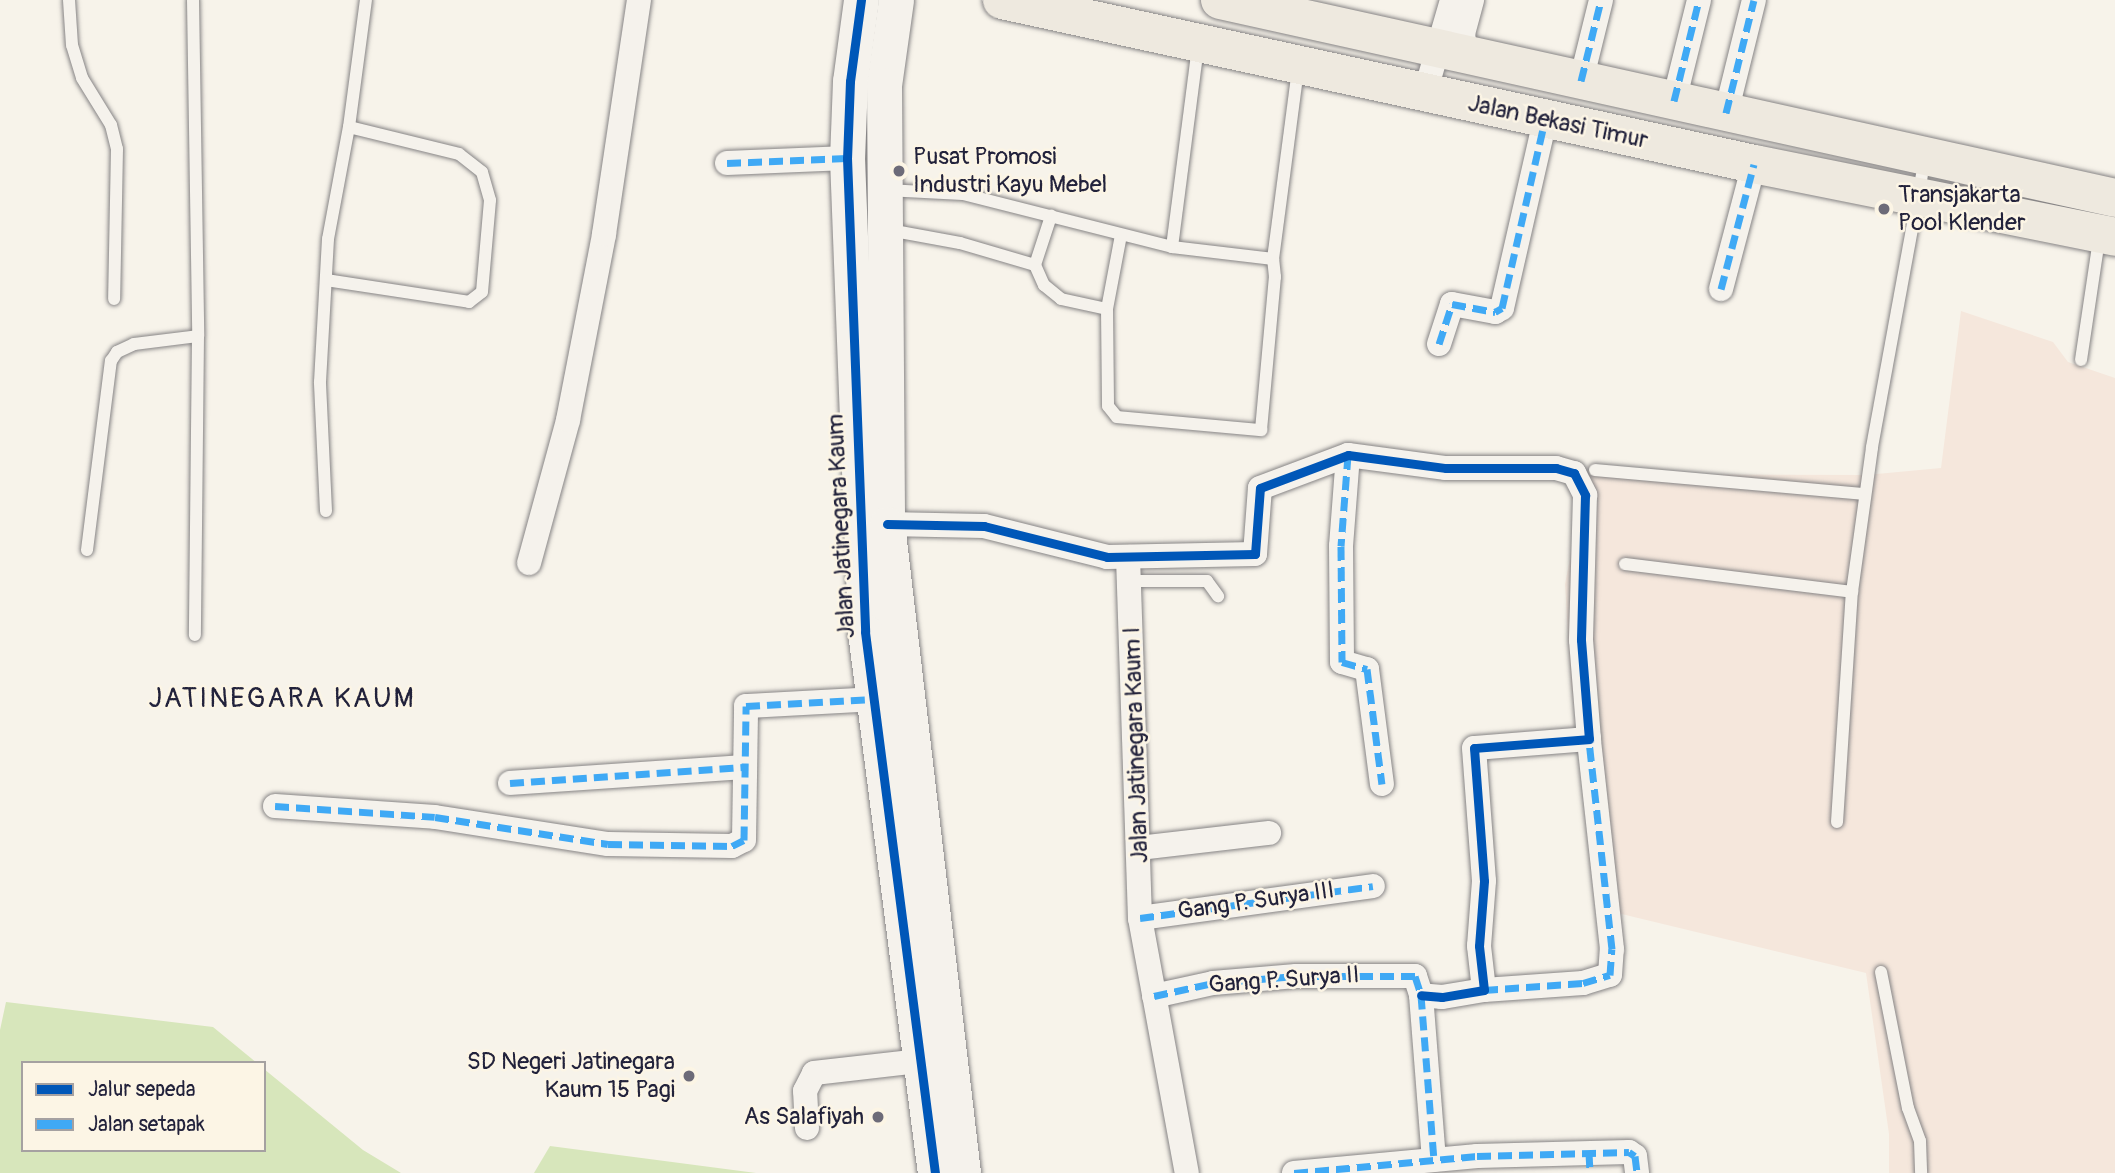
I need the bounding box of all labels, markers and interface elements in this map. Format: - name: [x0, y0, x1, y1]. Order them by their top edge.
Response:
- street label: Jalan Bekasi Timur: [1465, 89, 1651, 155]
- place label: Pusat Promosi Industri Kayu Mebel: [913, 143, 1107, 199]
- marker: Pusat Promosi Industri Kayu Mebel: [891, 163, 907, 179]
- place label: Transjakarta Pool Klender: [1898, 181, 2025, 237]
- marker: Transjakarta Pool Klender: [1876, 201, 1892, 217]
- street label: Jalan Jatinegara Kaum: [821, 413, 861, 639]
- street label: Jalan Jatinegara Kaum I: [1117, 626, 1155, 864]
- district label: JATINEGARA KAUM: [150, 682, 414, 716]
- street label: Gang P. Surya III: [1176, 876, 1336, 926]
- street label: Gang P. Surya II: [1208, 960, 1360, 1000]
- place label: SD Negeri Jatinegara Kaum 15 Pagi: [467, 1048, 675, 1104]
- legend: [21, 1061, 266, 1152]
- marker: SD Negeri Jatinegara Kaum 15 Pagi: [681, 1068, 697, 1084]
- text: Jalur sepeda: [88, 1076, 196, 1103]
- place label: As Salafiyah: [744, 1103, 864, 1131]
- marker: As Salafiyah: [870, 1109, 886, 1125]
- text: Jalan setapak: [88, 1111, 205, 1138]

